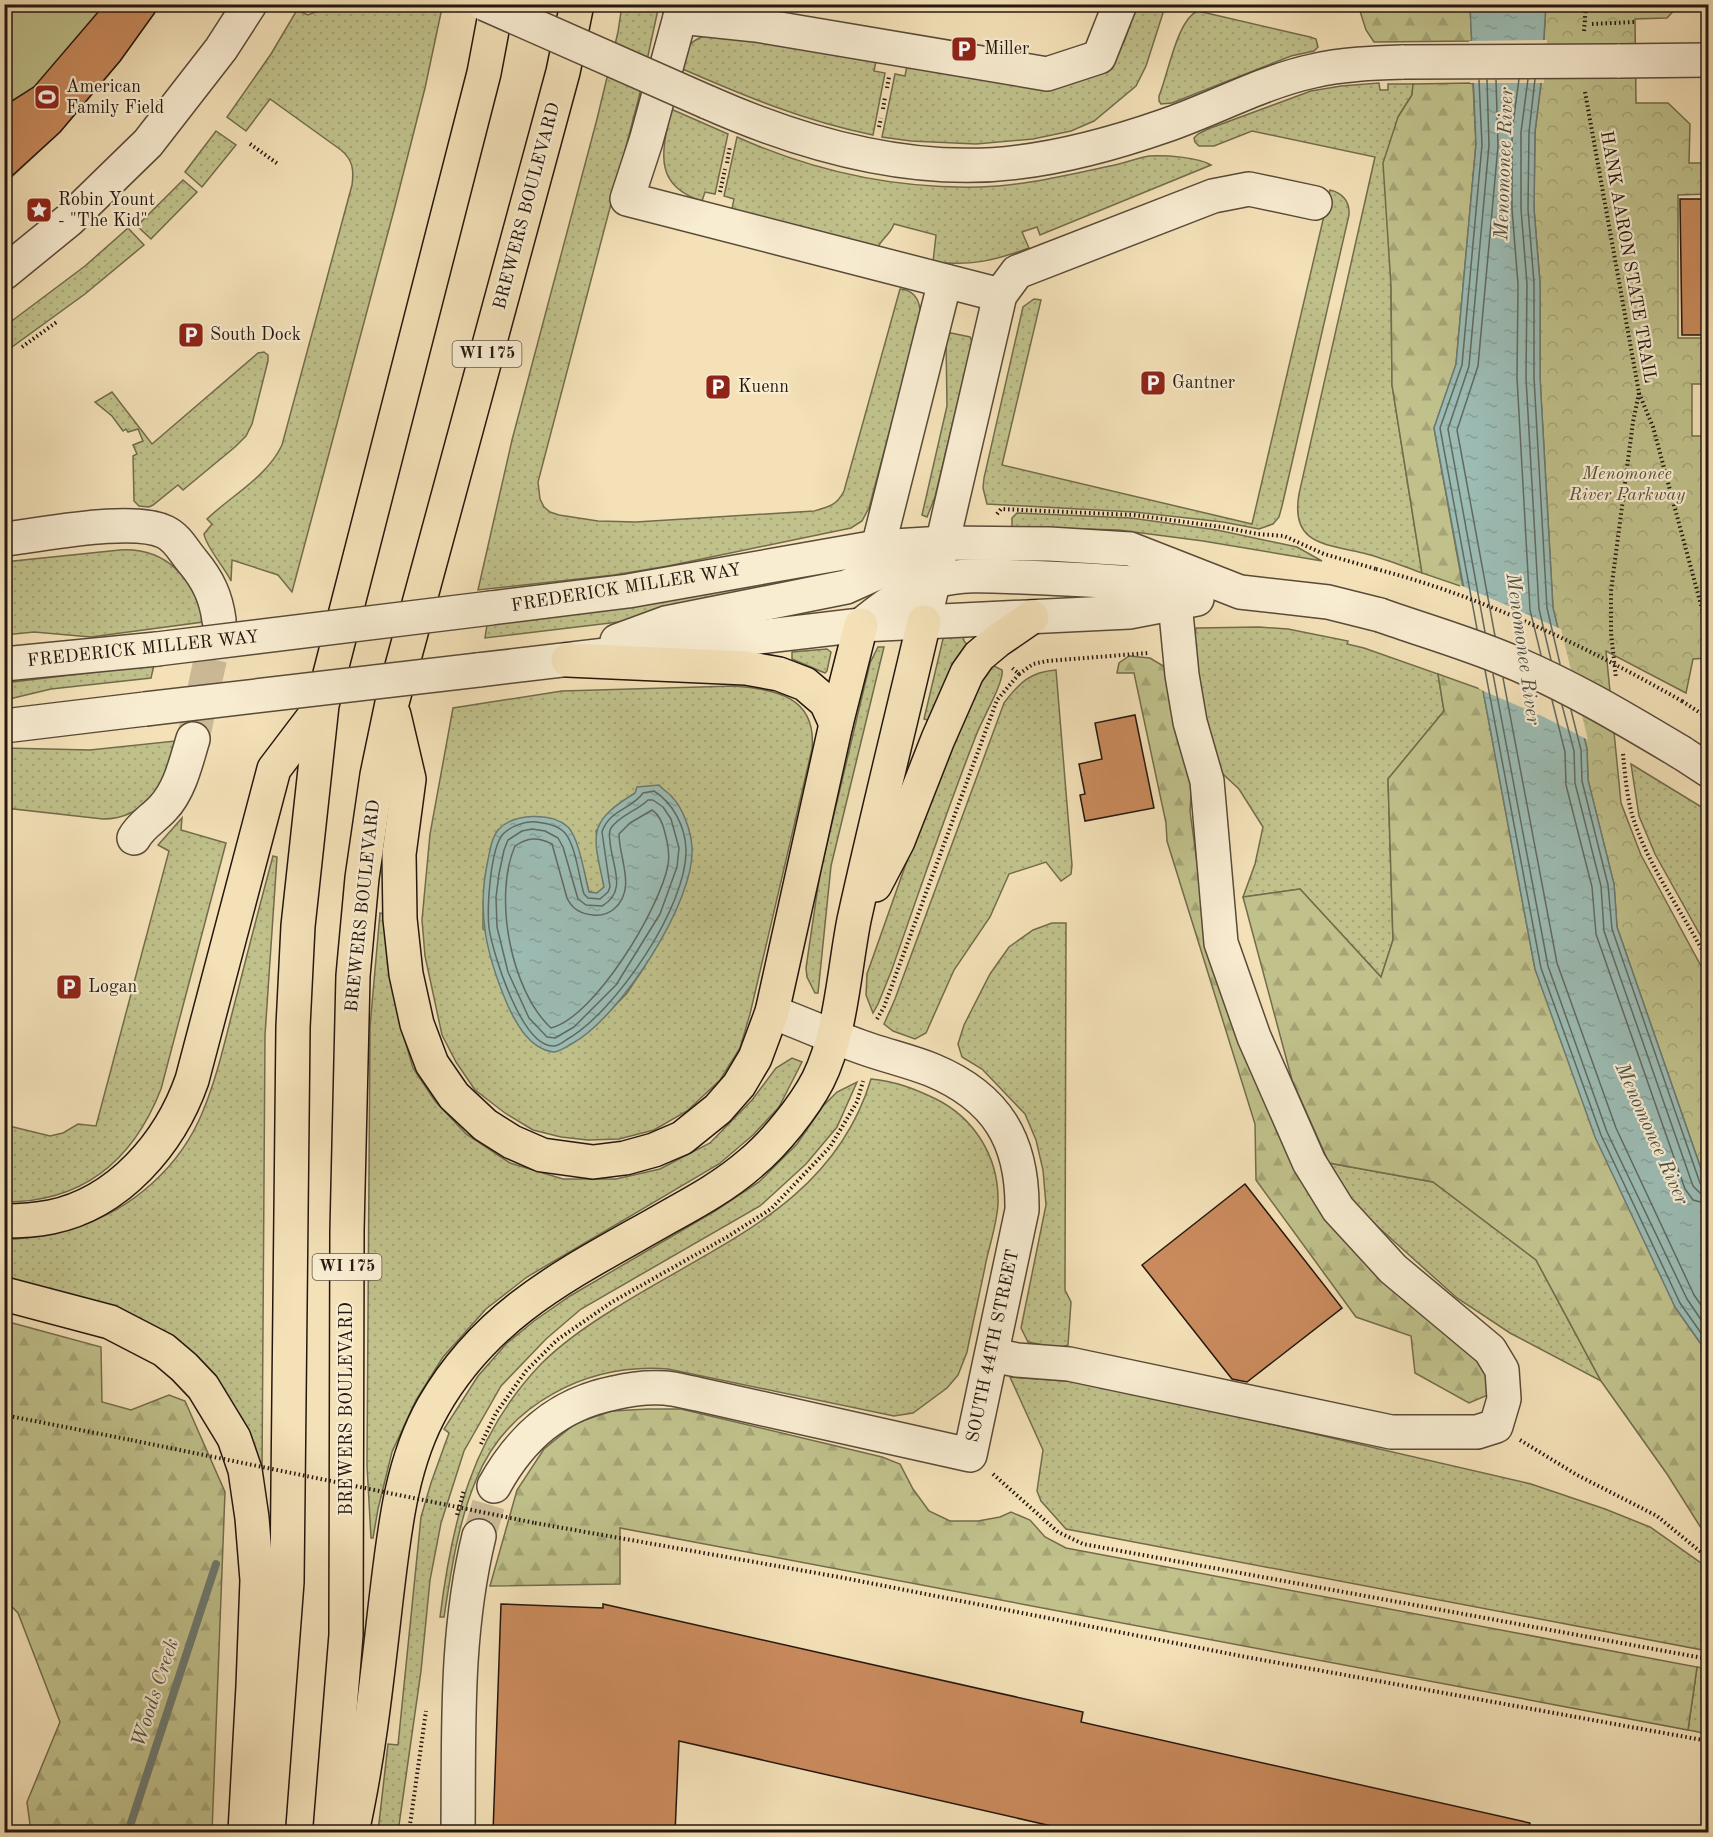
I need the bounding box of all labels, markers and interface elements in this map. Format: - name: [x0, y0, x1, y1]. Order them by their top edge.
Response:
- parking icon: Miller: [949, 34, 979, 64]
- place label: Miller: [984, 40, 1030, 58]
- place label: American Family Field: [66, 78, 164, 117]
- sports icon: American Family Field: [32, 82, 62, 112]
- water label: Menomonee River: [1492, 87, 1518, 242]
- street label: BREWERS BOULEVARD: [491, 101, 563, 311]
- street label: HANK AARON STATE TRAIL: [1597, 129, 1659, 385]
- place label: Robin Yount - "The Kid": [58, 191, 155, 230]
- place icon: Robin Yount - "The Kid": [24, 195, 54, 225]
- parking icon: South Dock: [176, 320, 206, 350]
- place label: South Dock: [210, 326, 301, 344]
- road number: WI 175: [452, 341, 522, 367]
- parking icon: Gantner: [1138, 368, 1168, 398]
- parking icon: Kuenn: [703, 372, 733, 402]
- place label: Gantner: [1172, 374, 1236, 392]
- place label: Kuenn: [738, 378, 789, 396]
- park label: Menomonee River Parkway: [1568, 465, 1686, 504]
- street label: FREDERICK MILLER WAY: [510, 561, 742, 615]
- water label: Menomonee River: [1501, 571, 1543, 726]
- street label: FREDERICK MILLER WAY: [26, 628, 260, 670]
- street label: BREWERS BOULEVARD: [343, 799, 383, 1013]
- parking icon: Logan: [54, 972, 84, 1002]
- place label: Logan: [88, 978, 138, 996]
- water label: Menomonee River: [1610, 1059, 1691, 1208]
- street label: SOUTH 44TH STREET: [964, 1248, 1022, 1444]
- road number: WI 175: [312, 1254, 382, 1280]
- street label: BREWERS BOULEVARD: [338, 1302, 356, 1516]
- water label: Woods Creek: [129, 1636, 183, 1750]

